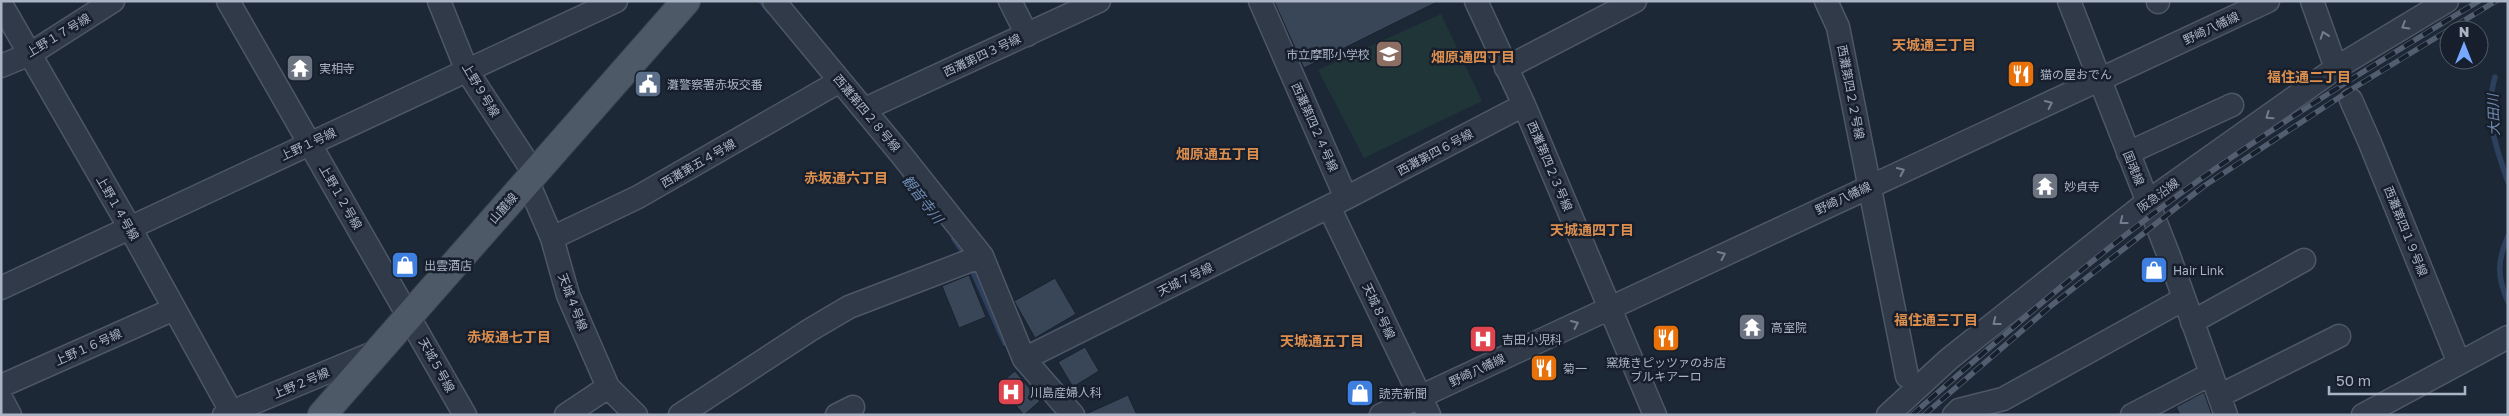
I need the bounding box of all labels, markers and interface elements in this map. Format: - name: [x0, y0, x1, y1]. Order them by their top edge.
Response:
- street label: 野崎八幡線: [2181, 9, 2241, 47]
- street label: 上野１７号線: [23, 10, 93, 60]
- one-way arrow: [2401, 20, 2410, 30]
- north arrow: [2439, 20, 2489, 70]
- text: N: [2459, 23, 2469, 40]
- street label: 西灘第四３号線: [941, 30, 1023, 80]
- one-way arrow: [2320, 31, 2330, 40]
- district label: 天城通三丁目: [1892, 36, 1976, 53]
- school or university icon: 市立摩耶小学校: [1374, 39, 1404, 69]
- street label: 西灘第四２２号線: [1834, 43, 1868, 141]
- place label: 市立摩耶小学校: [1286, 47, 1370, 62]
- district label: 畑原通四丁目: [1431, 48, 1515, 65]
- temple icon: 実相寺: [285, 53, 315, 83]
- restaurant icon: 猫の屋おでん: [2006, 59, 2036, 89]
- street label: 上野９号線: [459, 60, 503, 120]
- place label: 実相寺: [319, 61, 355, 76]
- place label: 猫の屋おでん: [2040, 67, 2112, 82]
- district label: 福住通二丁目: [2267, 68, 2351, 85]
- public building icon: 灘警察署赤坂交番: [633, 69, 663, 99]
- street label: 西灘第四２８号線: [830, 71, 904, 155]
- place label: 灘警察署赤坂交番: [667, 77, 763, 92]
- street label: 西灘第四２４号線: [1289, 80, 1341, 174]
- water label: 大田川: [2484, 92, 2502, 136]
- one-way arrow: [2044, 99, 2053, 110]
- one-way arrow: [2266, 110, 2275, 118]
- street label: 西灘第四２３号線: [1524, 119, 1576, 213]
- street label: 上野１号線: [278, 125, 338, 163]
- street label: 西灘第四６号線: [1394, 126, 1476, 178]
- street label: 西灘第五４号線: [658, 136, 738, 190]
- district label: 畑原通五丁目: [1176, 145, 1260, 162]
- street label: 国魂線: [2120, 148, 2148, 188]
- street label: 上野１２号線: [317, 162, 365, 232]
- one-way arrow: [1896, 167, 1905, 178]
- district label: 赤坂通六丁目: [804, 169, 888, 186]
- temple icon: 妙貞寺: [2030, 171, 2060, 201]
- water label: 観音寺川: [899, 172, 948, 228]
- street label: 上野１４号線: [94, 173, 142, 243]
- street label: 阪急沿線: [2134, 175, 2182, 215]
- street label: 野崎八幡線: [1813, 179, 1873, 217]
- place label: 妙貞寺: [2064, 179, 2100, 194]
- street label: 西灘第四１９号線: [2381, 184, 2431, 278]
- street label: 山麓線: [486, 189, 520, 227]
- one-way arrow: [2120, 215, 2129, 223]
- district label: 天城通四丁目: [1550, 221, 1634, 238]
- shop icon: 出雲酒店: [390, 250, 420, 280]
- one-way arrow: [1717, 251, 1726, 261]
- shop icon: Hair Link: [2139, 255, 2169, 285]
- place label: 出雲酒店: [424, 258, 472, 273]
- street label: 天城７号線: [1155, 259, 1215, 299]
- place label: Hair Link: [2173, 263, 2224, 278]
- street label: 天城４号線: [555, 271, 591, 333]
- street label: 天城８号線: [1360, 281, 1398, 341]
- district label: 福住通三丁目: [1894, 311, 1978, 328]
- temple icon: 高室院: [1737, 312, 1767, 342]
- one-way arrow: [1993, 316, 2002, 324]
- one-way arrow: [1570, 320, 1579, 331]
- place label: 高室院: [1771, 320, 1807, 335]
- restaurant icon: 窯焼きピッツァのお店 ブルキアーロ: [1651, 323, 1681, 353]
- hospital icon: 吉田小児科: [1468, 324, 1498, 354]
- street label: 上野１６号線: [52, 326, 124, 368]
- district label: 赤坂通七丁目: [467, 328, 551, 345]
- district label: 天城通五丁目: [1280, 332, 1364, 349]
- place label: 吉田小児科: [1502, 332, 1562, 347]
- street label: 天城５号線: [416, 335, 458, 395]
- street label: 野崎八幡線: [1447, 351, 1507, 389]
- restaurant icon: 菊一: [1529, 353, 1559, 383]
- place label: 窯焼きピッツァのお店 ブルキアーロ: [1606, 355, 1726, 384]
- place label: 菊一: [1563, 361, 1587, 376]
- street label: 上野２号線: [270, 364, 332, 402]
- scale bar: [2329, 364, 2465, 396]
- text: 50 m: [2336, 371, 2371, 389]
- hospital icon: 川島産婦人科: [996, 377, 1026, 407]
- shop icon: 読売新聞: [1345, 378, 1375, 408]
- place label: 川島産婦人科: [1030, 385, 1102, 400]
- place label: 読売新聞: [1379, 386, 1427, 401]

